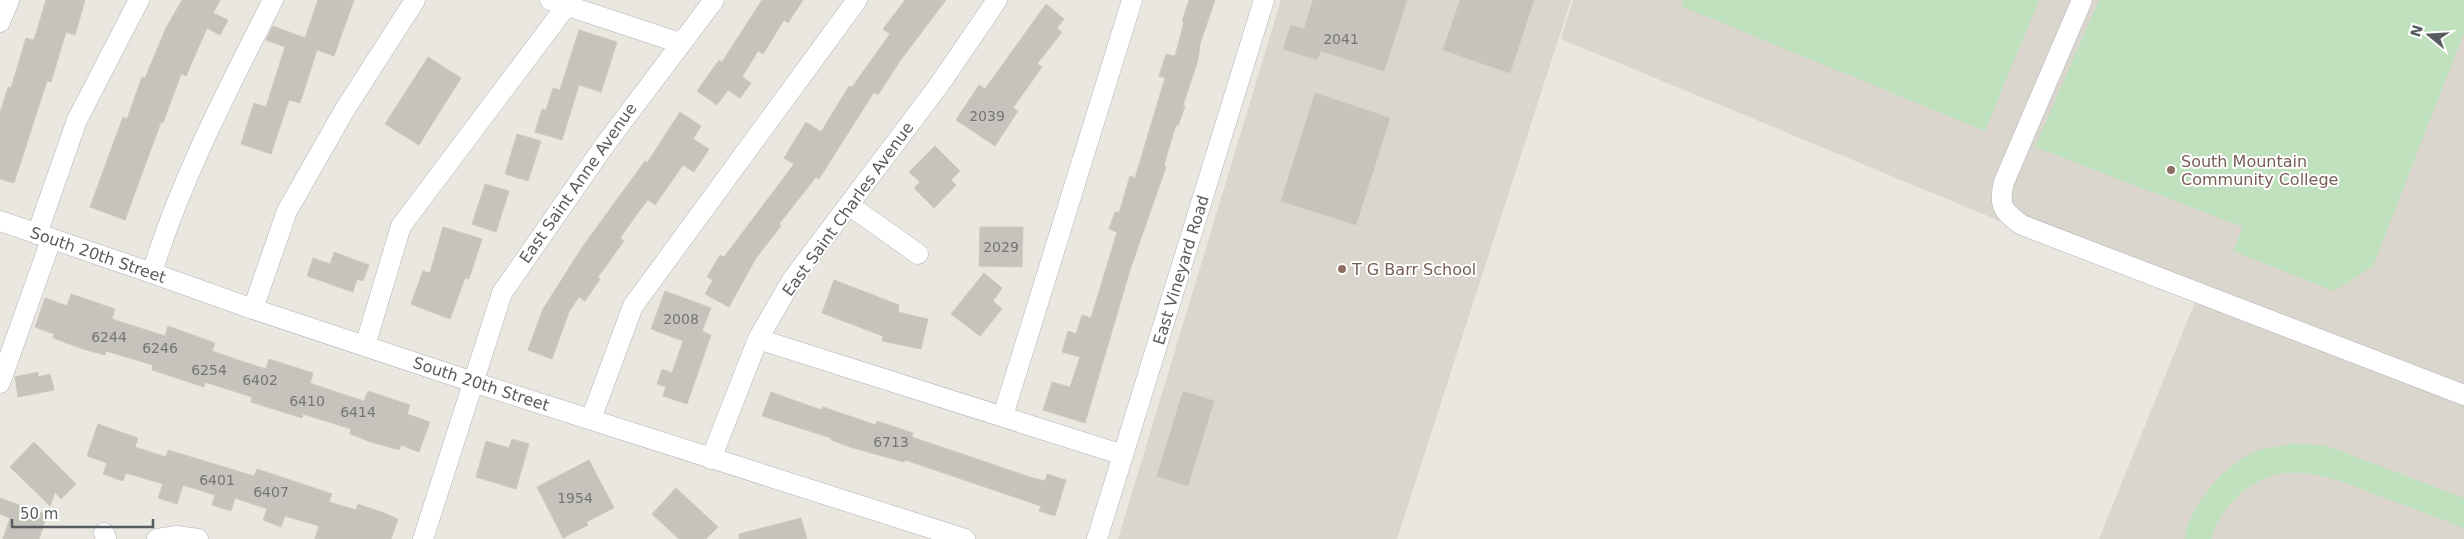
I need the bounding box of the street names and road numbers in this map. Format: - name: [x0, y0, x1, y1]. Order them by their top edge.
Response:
- street label: East Saint Anne Avenue: [515, 99, 641, 267]
- street label: East Saint Charles Avenue: [778, 118, 918, 300]
- street label: East Vineyard Road: [1149, 193, 1213, 347]
- street label: South 20th Street: [28, 223, 168, 287]
- street label: South 20th Street: [411, 353, 551, 415]

